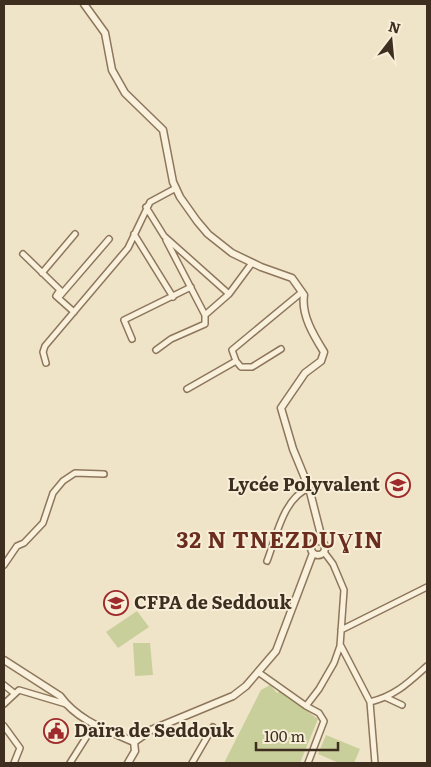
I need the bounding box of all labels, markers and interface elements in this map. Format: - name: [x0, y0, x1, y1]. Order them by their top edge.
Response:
- north arrow: [366, 15, 416, 65]
- text: N: [386, 15, 404, 38]
- place label: Lycée Polyvalent: [228, 470, 380, 497]
- school or university icon: Lycée Polyvalent: [385, 472, 411, 498]
- district label: 32 N TNEZDUƔIN: [176, 522, 384, 555]
- place label: CFPA de Seddouk: [134, 588, 292, 615]
- school or university icon: CFPA de Seddouk: [103, 590, 129, 616]
- place label: Daïra de Seddouk: [74, 716, 235, 743]
- public building icon: Daïra de Seddouk: [43, 718, 69, 744]
- scale bar: [256, 720, 338, 752]
- text: 100 m: [264, 724, 305, 747]

